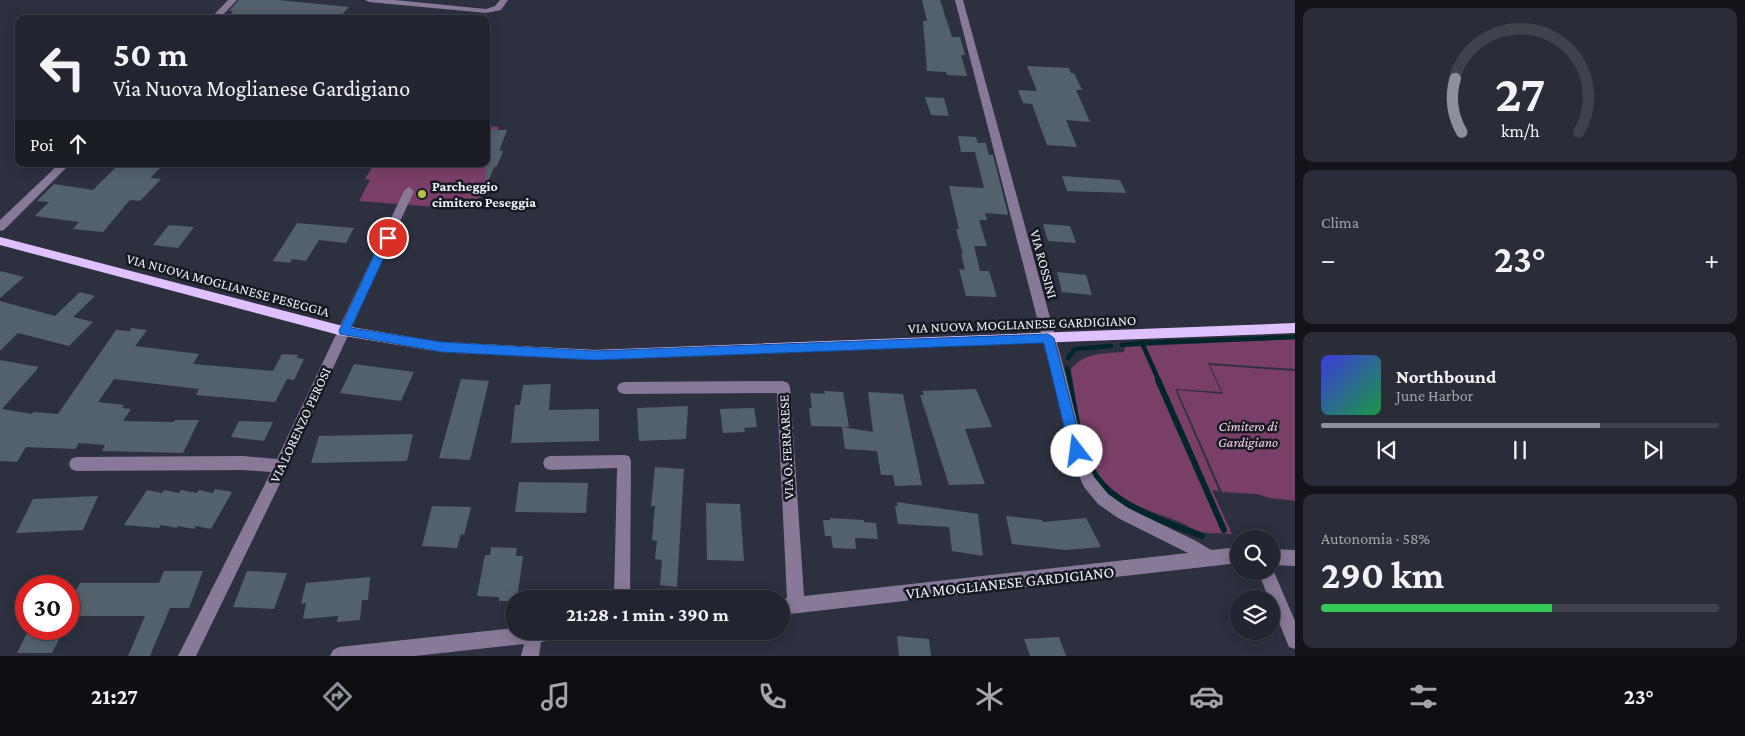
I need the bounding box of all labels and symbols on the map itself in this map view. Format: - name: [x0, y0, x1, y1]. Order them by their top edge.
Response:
- place label: Parcheggio cimitero Peseggia: [432, 178, 536, 210]
- marker: Parcheggio cimitero Peseggia: [416, 188, 428, 200]
- pin: [367, 217, 409, 259]
- street label: VIA ROSSINI: [1027, 228, 1061, 300]
- street label: VIA NUOVA MOGLIANESE PESEGGIA: [125, 250, 331, 320]
- street label: VIA NUOVA MOGLIANESE GARDIGIANO: [907, 312, 1137, 336]
- street label: VIA LORENZO PEROSI: [266, 365, 334, 485]
- street label: VIA O. FERRARESE: [775, 394, 797, 500]
- park label: Cimitero di Gardigiano: [1218, 418, 1278, 450]
- position arrow: [1050, 424, 1102, 476]
- street label: VIA MOGLIANESE GARDIGIANO: [905, 563, 1115, 602]
- speed limit sign: 30: [15, 575, 80, 640]

